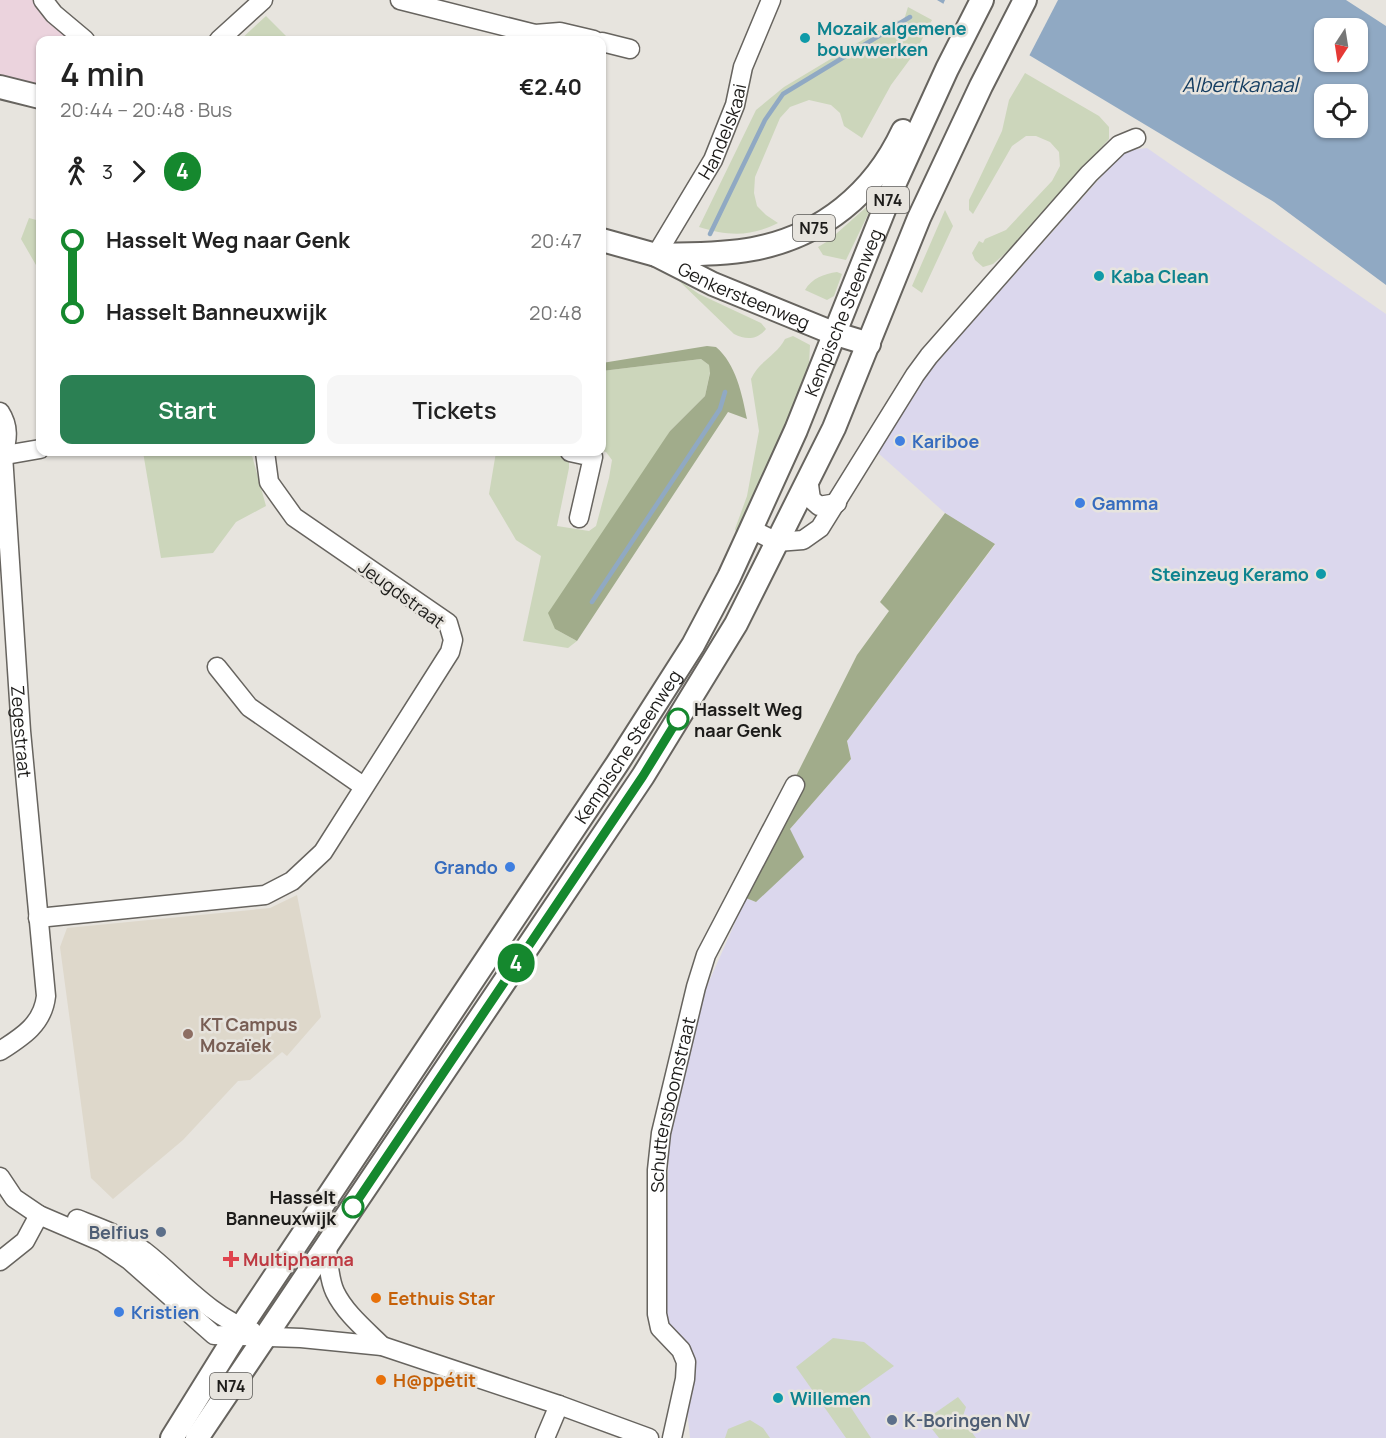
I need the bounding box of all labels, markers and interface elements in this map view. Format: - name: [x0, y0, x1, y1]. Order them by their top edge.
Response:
- place label: Mozaik algemene bouwwerken: [817, 16, 967, 61]
- north arrow: [1314, 18, 1368, 72]
- map controls: [1314, 18, 1368, 138]
- marker: Mozaik algemene bouwwerken: [798, 31, 812, 45]
- text: 4 min: [60, 51, 145, 96]
- water label: Albertkanaal: [1182, 71, 1300, 98]
- text: €2.40: [519, 72, 582, 102]
- street label: Handelskaai: [692, 82, 751, 184]
- button: locate: [1314, 84, 1368, 138]
- text: 20:44 – 20:48 · Bus: [60, 96, 232, 123]
- icon: walk: [60, 155, 93, 188]
- icon: forward: [122, 155, 155, 188]
- text: 4: [176, 157, 189, 185]
- text: 3: [102, 158, 113, 185]
- road number: N74: [867, 187, 909, 213]
- road number: N75: [793, 215, 835, 241]
- text: Hasselt Weg naar Genk: [106, 225, 350, 255]
- street label: Kempische Steenweg: [799, 225, 887, 400]
- text: 20:47: [531, 227, 582, 254]
- street label: Genkersteenweg: [674, 256, 814, 334]
- place label: Kaba Clean: [1111, 264, 1209, 288]
- marker: Kaba Clean: [1092, 269, 1106, 283]
- text: Hasselt Banneuxwijk: [106, 297, 327, 327]
- text: 20:48: [529, 299, 582, 326]
- button: Start: [60, 375, 315, 444]
- button: Tickets: [327, 375, 582, 444]
- place label: Kariboe: [912, 429, 979, 453]
- marker: Kariboe: [893, 434, 907, 448]
- place label: Gamma: [1092, 491, 1158, 515]
- marker: Gamma: [1073, 496, 1087, 510]
- street label: Jeugdstraat: [354, 555, 450, 633]
- place label: Steinzeug Keramo: [1151, 562, 1309, 586]
- marker: Steinzeug Keramo: [1314, 567, 1328, 581]
- street label: Kempische Steenweg: [569, 665, 686, 828]
- street label: Zegestraat: [6, 685, 37, 779]
- place label: Hasselt Weg naar Genk: [694, 697, 803, 742]
- marker: Hasselt Weg naar Genk: [667, 708, 689, 730]
- place label: Grando: [434, 855, 498, 879]
- marker: Grando: [503, 860, 517, 874]
- line badge: 4: [496, 944, 536, 982]
- text: 4: [510, 949, 522, 977]
- place label: KT Campus Mozaïek: [200, 1012, 298, 1057]
- street label: Schuttersboomstraat: [645, 1014, 700, 1193]
- marker: KT Campus Mozaïek: [181, 1027, 195, 1041]
- place label: Hasselt Banneuxwijk: [226, 1185, 337, 1230]
- marker: Hasselt Banneuxwijk: [342, 1196, 364, 1218]
- place label: Belfius: [89, 1220, 149, 1244]
- marker: Belfius: [154, 1225, 168, 1239]
- place label: Multipharma: [243, 1247, 354, 1271]
- marker: Multipharma: [224, 1252, 238, 1266]
- place label: Eethuis Star: [388, 1286, 495, 1310]
- marker: Eethuis Star: [369, 1291, 383, 1305]
- place label: Kristien: [131, 1300, 199, 1324]
- marker: Kristien: [112, 1305, 126, 1319]
- place label: H@ppétit: [393, 1368, 476, 1392]
- road number: N74: [210, 1373, 252, 1399]
- marker: H@ppétit: [374, 1373, 388, 1387]
- place label: Willemen: [790, 1386, 871, 1410]
- marker: Willemen: [771, 1391, 785, 1405]
- place label: K-Boringen NV: [904, 1408, 1031, 1432]
- marker: K-Boringen NV: [885, 1413, 899, 1427]

